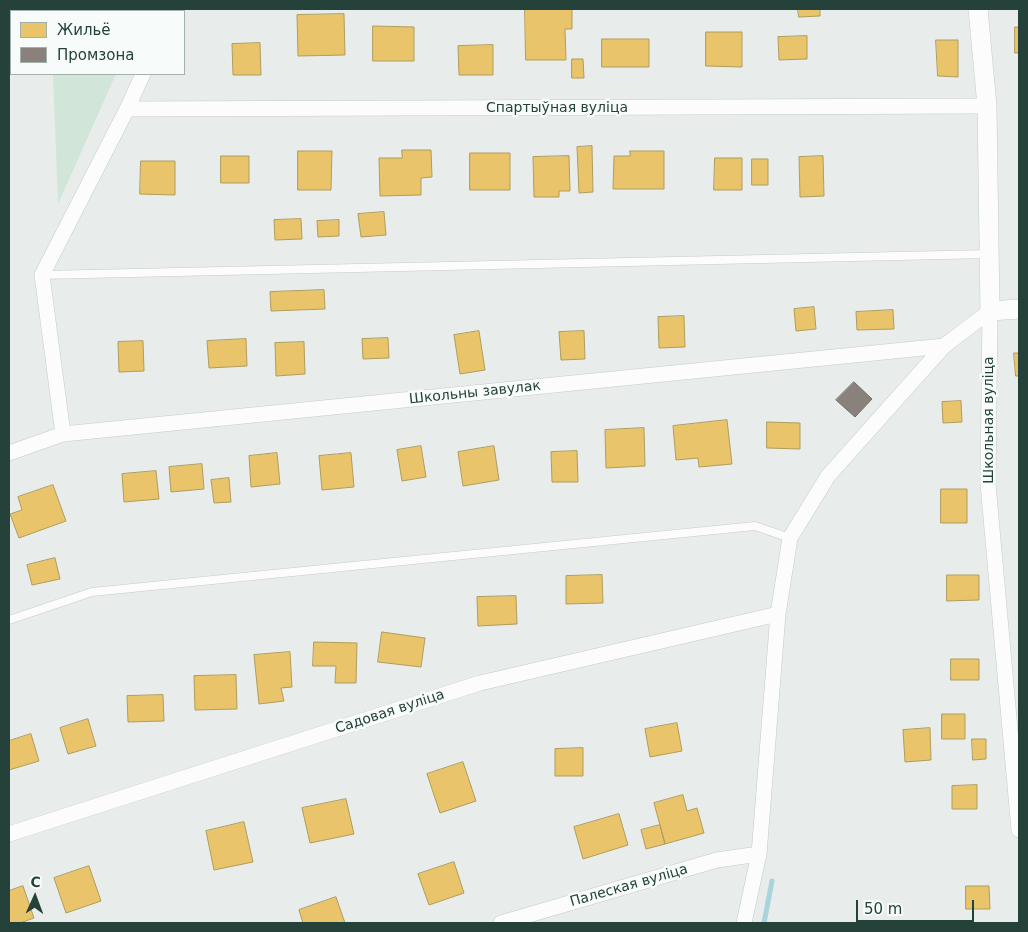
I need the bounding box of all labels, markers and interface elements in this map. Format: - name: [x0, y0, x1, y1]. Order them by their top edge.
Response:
- legend: [10, 10, 185, 75]
- text: Жильё: [57, 21, 111, 39]
- text: Промзона: [57, 46, 134, 64]
- street label: Спартыўная вуліца: [486, 100, 628, 116]
- street label: Школьная вуліца: [981, 356, 997, 484]
- street label: Школьны завулак: [408, 378, 542, 408]
- street label: Садовая вуліца: [333, 686, 447, 738]
- street label: Палеская вуліца: [568, 861, 690, 911]
- north arrow: [10, 872, 60, 922]
- text: С: [30, 874, 41, 890]
- scale bar: [858, 890, 976, 922]
- text: 50 m: [864, 900, 902, 918]

